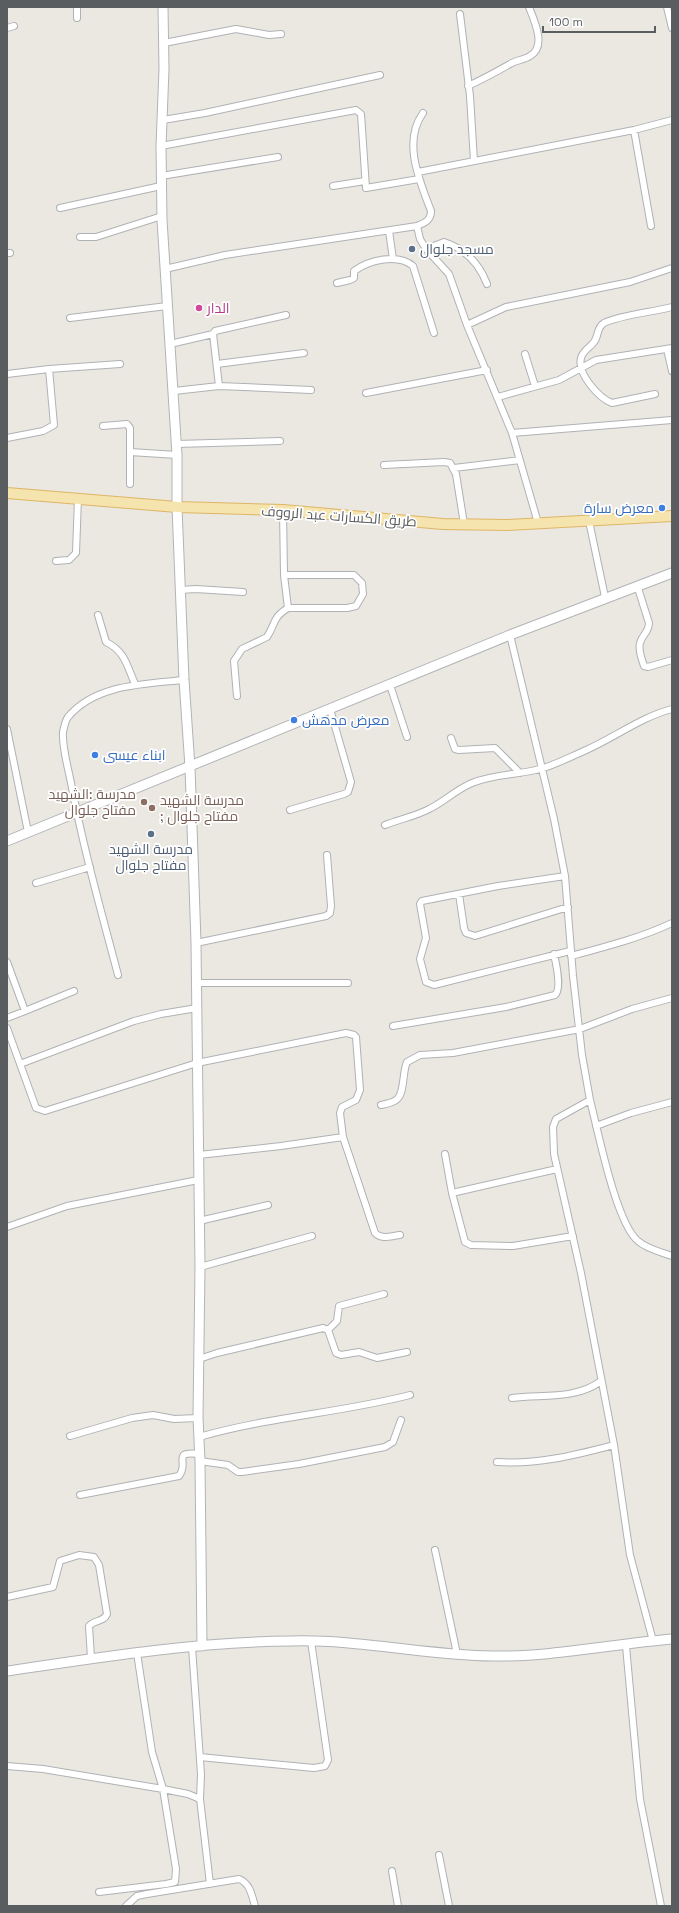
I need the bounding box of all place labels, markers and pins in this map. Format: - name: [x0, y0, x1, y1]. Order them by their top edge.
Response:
- place label: مسجد جلوال: [420, 240, 494, 258]
- marker: مسجد جلوال: [407, 244, 417, 254]
- place label: الدار: [206, 299, 230, 317]
- marker: الدار: [194, 303, 204, 313]
- place label: معرض سارة: [584, 499, 654, 517]
- marker: معرض سارة: [657, 503, 667, 513]
- place label: معرض مدهش: [302, 711, 389, 729]
- marker: معرض مدهش: [289, 715, 299, 725]
- place label: ابناء عيسى: [103, 746, 165, 764]
- marker: ابناء عيسى: [90, 750, 100, 760]
- place label: مدرسة :الشهيد مفتاح جلوال: [49, 785, 136, 819]
- place label: مدرسة الشهيد ; مفتاح جلوال: [160, 791, 244, 825]
- marker: مدرسة :الشهيد مفتاح جلوال: [139, 797, 149, 807]
- marker: مدرسة الشهيد ; مفتاح جلوال: [147, 803, 157, 813]
- marker: مدرسة الشهيد مفتاح جلوال: [146, 829, 156, 839]
- place label: مدرسة الشهيد مفتاح جلوال: [109, 840, 193, 874]

